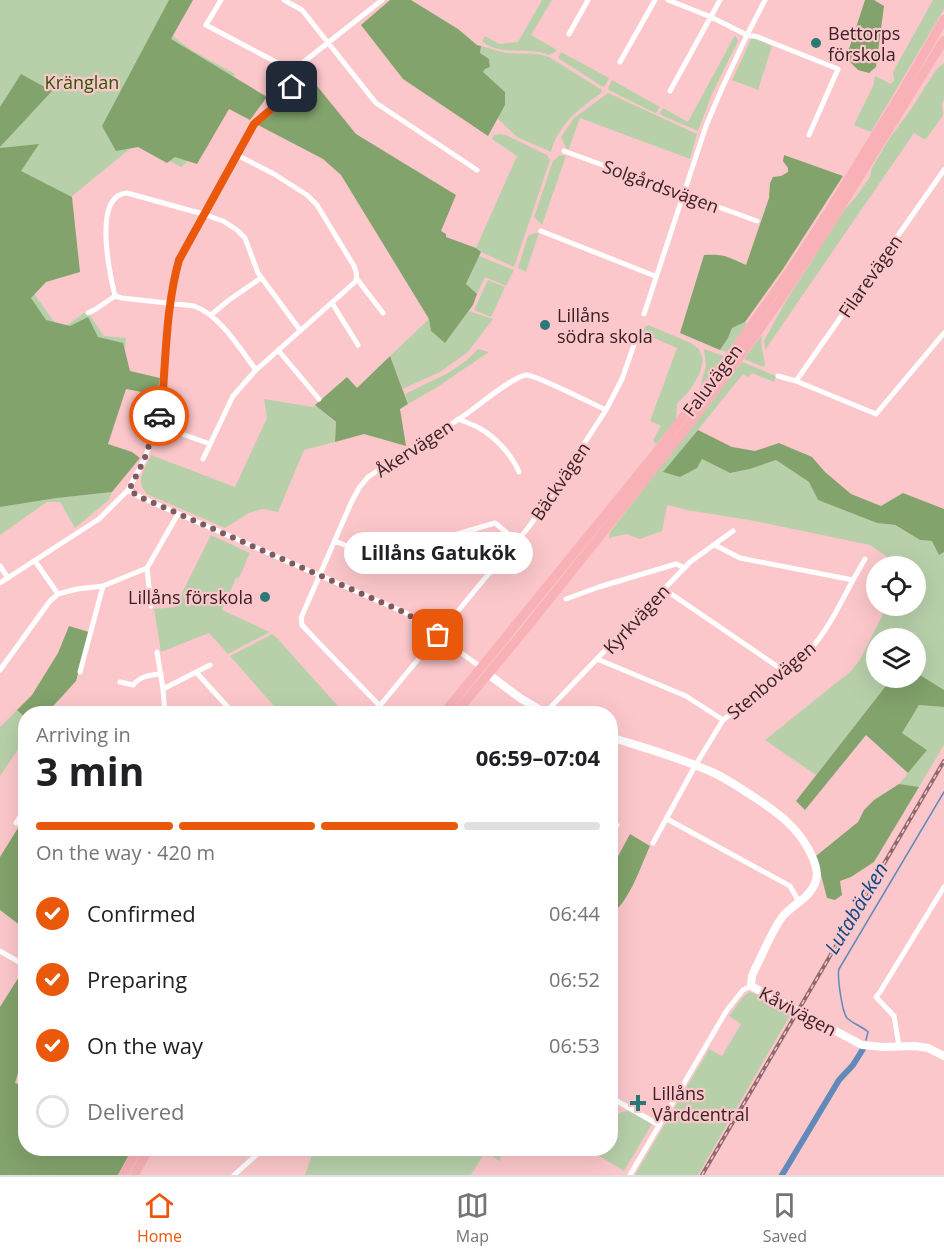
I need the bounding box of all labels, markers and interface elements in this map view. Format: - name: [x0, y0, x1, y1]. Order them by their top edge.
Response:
- place label: Bettorps förskola: [828, 21, 900, 66]
- marker: Bettorps förskola: [809, 36, 823, 50]
- pin: [266, 61, 317, 112]
- park label: Kränglan: [45, 70, 119, 94]
- icon: home: [275, 70, 308, 103]
- street label: Solgårdsvägen: [600, 154, 722, 218]
- street label: Filarevägen: [833, 230, 907, 322]
- place label: Lillåns södra skola: [557, 303, 653, 348]
- marker: Lillåns södra skola: [538, 318, 552, 332]
- street label: Faluvägen: [677, 339, 747, 421]
- courier: [129, 386, 189, 446]
- icon: car: [143, 400, 176, 433]
- street label: Åkervägen: [370, 414, 458, 482]
- street label: Bäckvägen: [525, 437, 595, 525]
- callout: Lillåns Gatukök: [344, 533, 532, 575]
- text: Lillåns Gatukök: [361, 539, 516, 566]
- map controls: [866, 556, 926, 688]
- button: locate: [866, 556, 926, 616]
- street label: Kyrkvägen: [598, 579, 674, 659]
- place label: Lillåns förskola: [128, 585, 253, 609]
- marker: Lillåns förskola: [258, 590, 272, 604]
- pin: [412, 609, 463, 660]
- icon: bag: [421, 618, 454, 651]
- button: layers: [866, 628, 926, 688]
- street label: Stenbovägen: [721, 636, 821, 724]
- text: Arriving in: [36, 721, 131, 748]
- text: 06:59–07:04: [476, 742, 600, 772]
- text: 3 min: [36, 744, 144, 797]
- text: On the way · 420 m: [36, 839, 215, 866]
- water label: Lutabäcken: [818, 857, 894, 959]
- icon: check: [36, 897, 69, 930]
- text: Confirmed: [87, 898, 196, 928]
- text: 06:44: [549, 900, 600, 927]
- icon: check: [36, 963, 69, 996]
- text: Preparing: [87, 964, 187, 994]
- text: 06:52: [549, 966, 600, 993]
- street label: Kåvivägen: [755, 981, 841, 1041]
- icon: check: [36, 1029, 69, 1062]
- text: On the way: [87, 1030, 203, 1060]
- text: 06:53: [549, 1032, 600, 1059]
- place label: Lillåns Vårdcentral: [652, 1081, 749, 1126]
- marker: Lillåns Vårdcentral: [629, 1094, 647, 1112]
- text: Delivered: [87, 1096, 185, 1126]
- tab: Home: [137, 1189, 182, 1247]
- tab: Map: [456, 1189, 489, 1247]
- tab: Saved: [763, 1189, 807, 1247]

